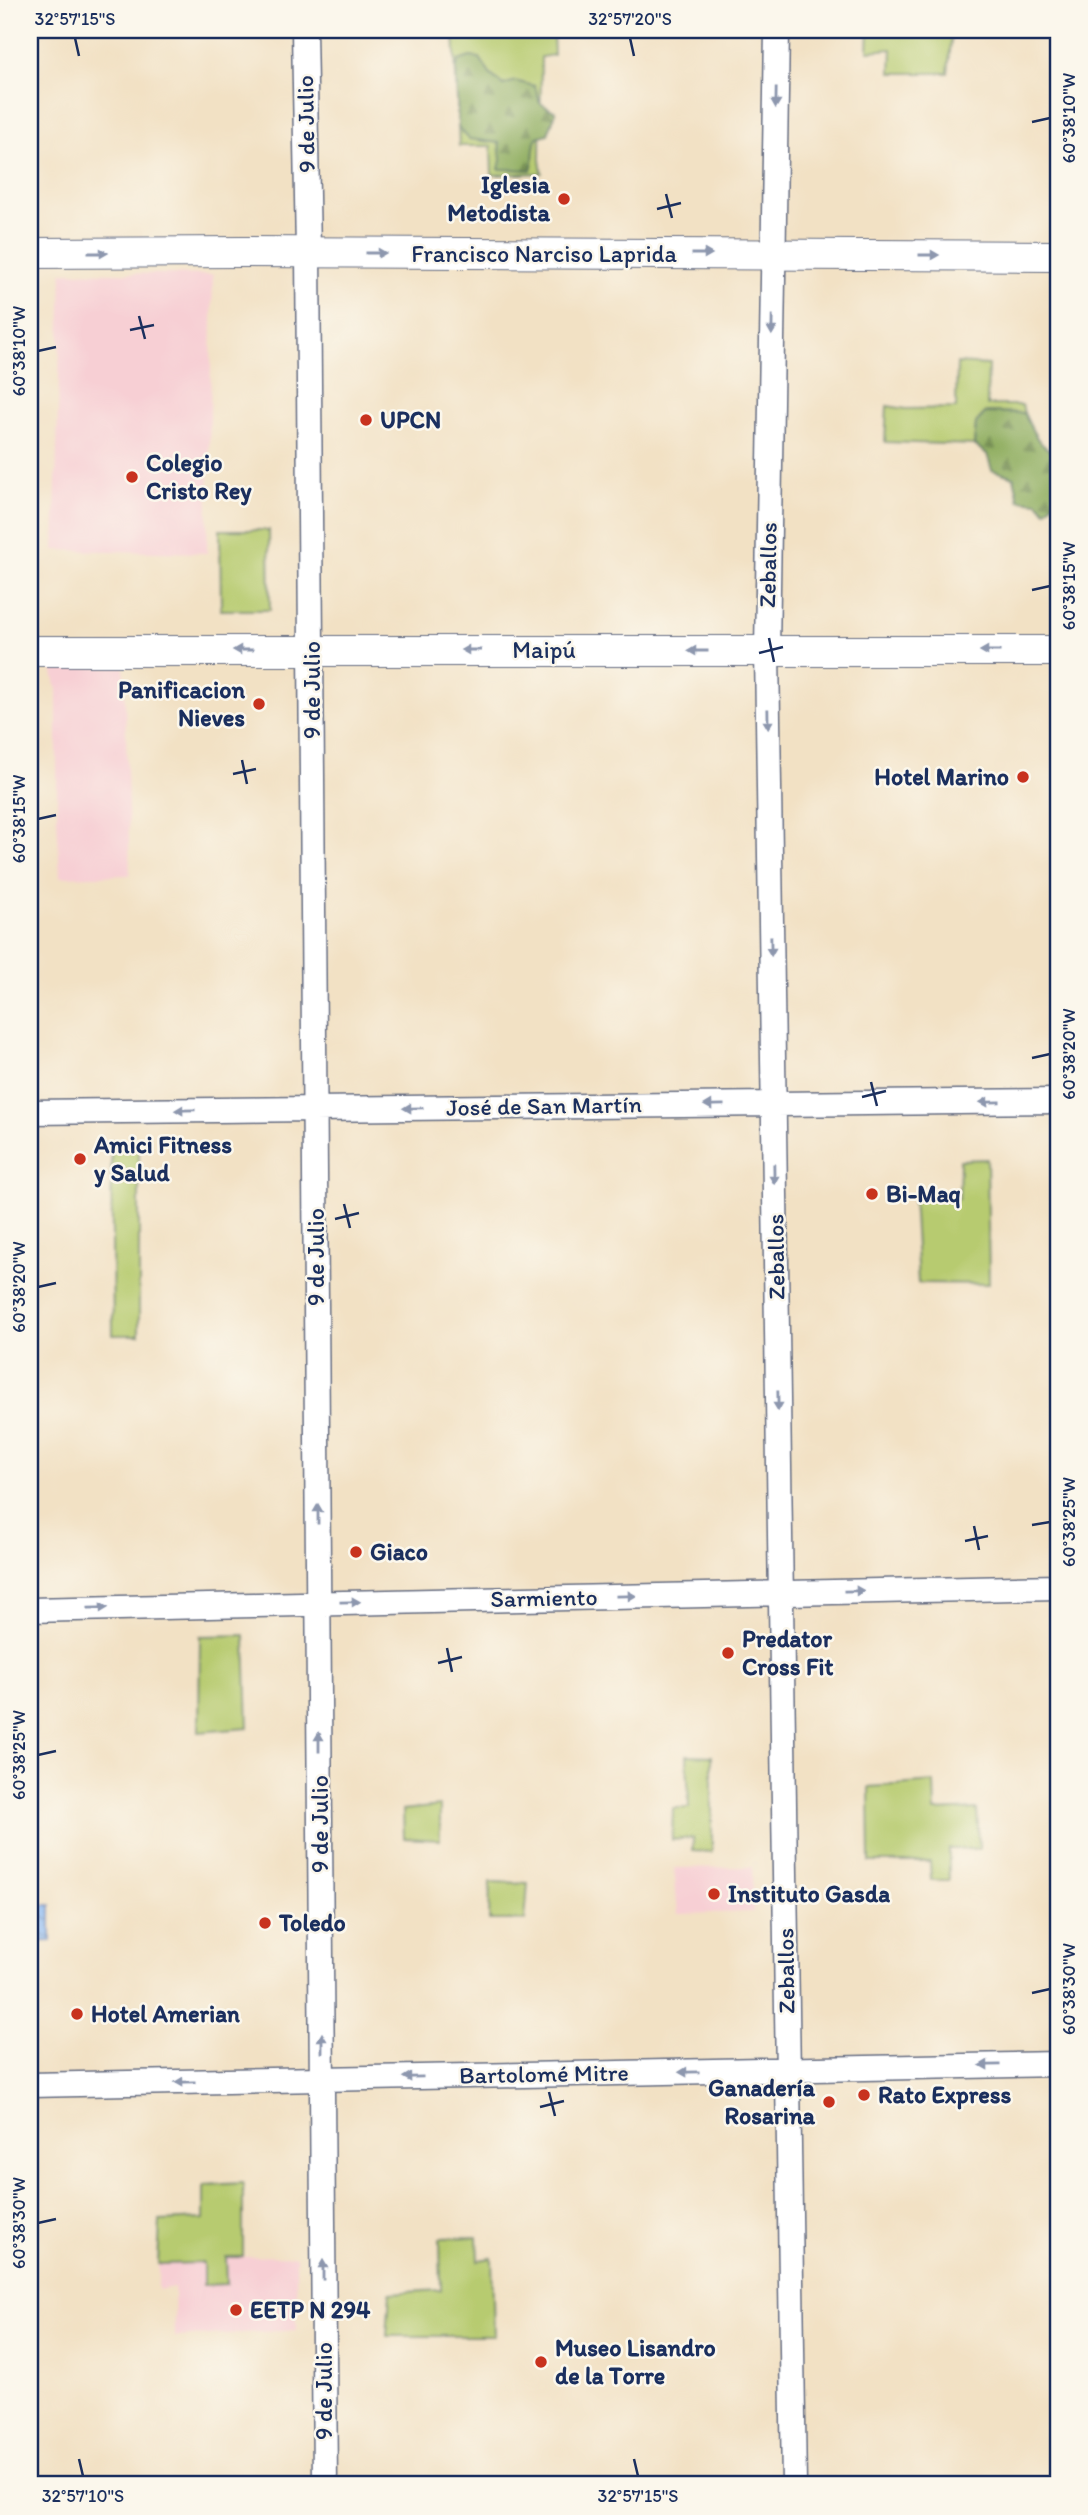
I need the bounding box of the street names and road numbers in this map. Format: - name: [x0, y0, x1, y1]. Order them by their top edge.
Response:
- street label: 9 de Julio: [290, 75, 321, 173]
- street label: Francisco Narciso Laprida: [411, 239, 677, 268]
- street label: Zeballos: [752, 522, 783, 608]
- street label: Maipú: [512, 635, 576, 664]
- street label: 9 de Julio: [297, 641, 326, 739]
- street label: José de San Martín: [446, 1089, 643, 1122]
- street label: 9 de Julio: [301, 1208, 330, 1306]
- street label: Zeballos: [760, 1214, 791, 1300]
- street label: Sarmiento: [490, 1582, 598, 1613]
- street label: 9 de Julio: [305, 1775, 334, 1873]
- street label: Zeballos: [770, 1928, 801, 2014]
- street label: Bartolomé Mitre: [459, 2058, 629, 2089]
- street label: 9 de Julio: [309, 2342, 338, 2440]

